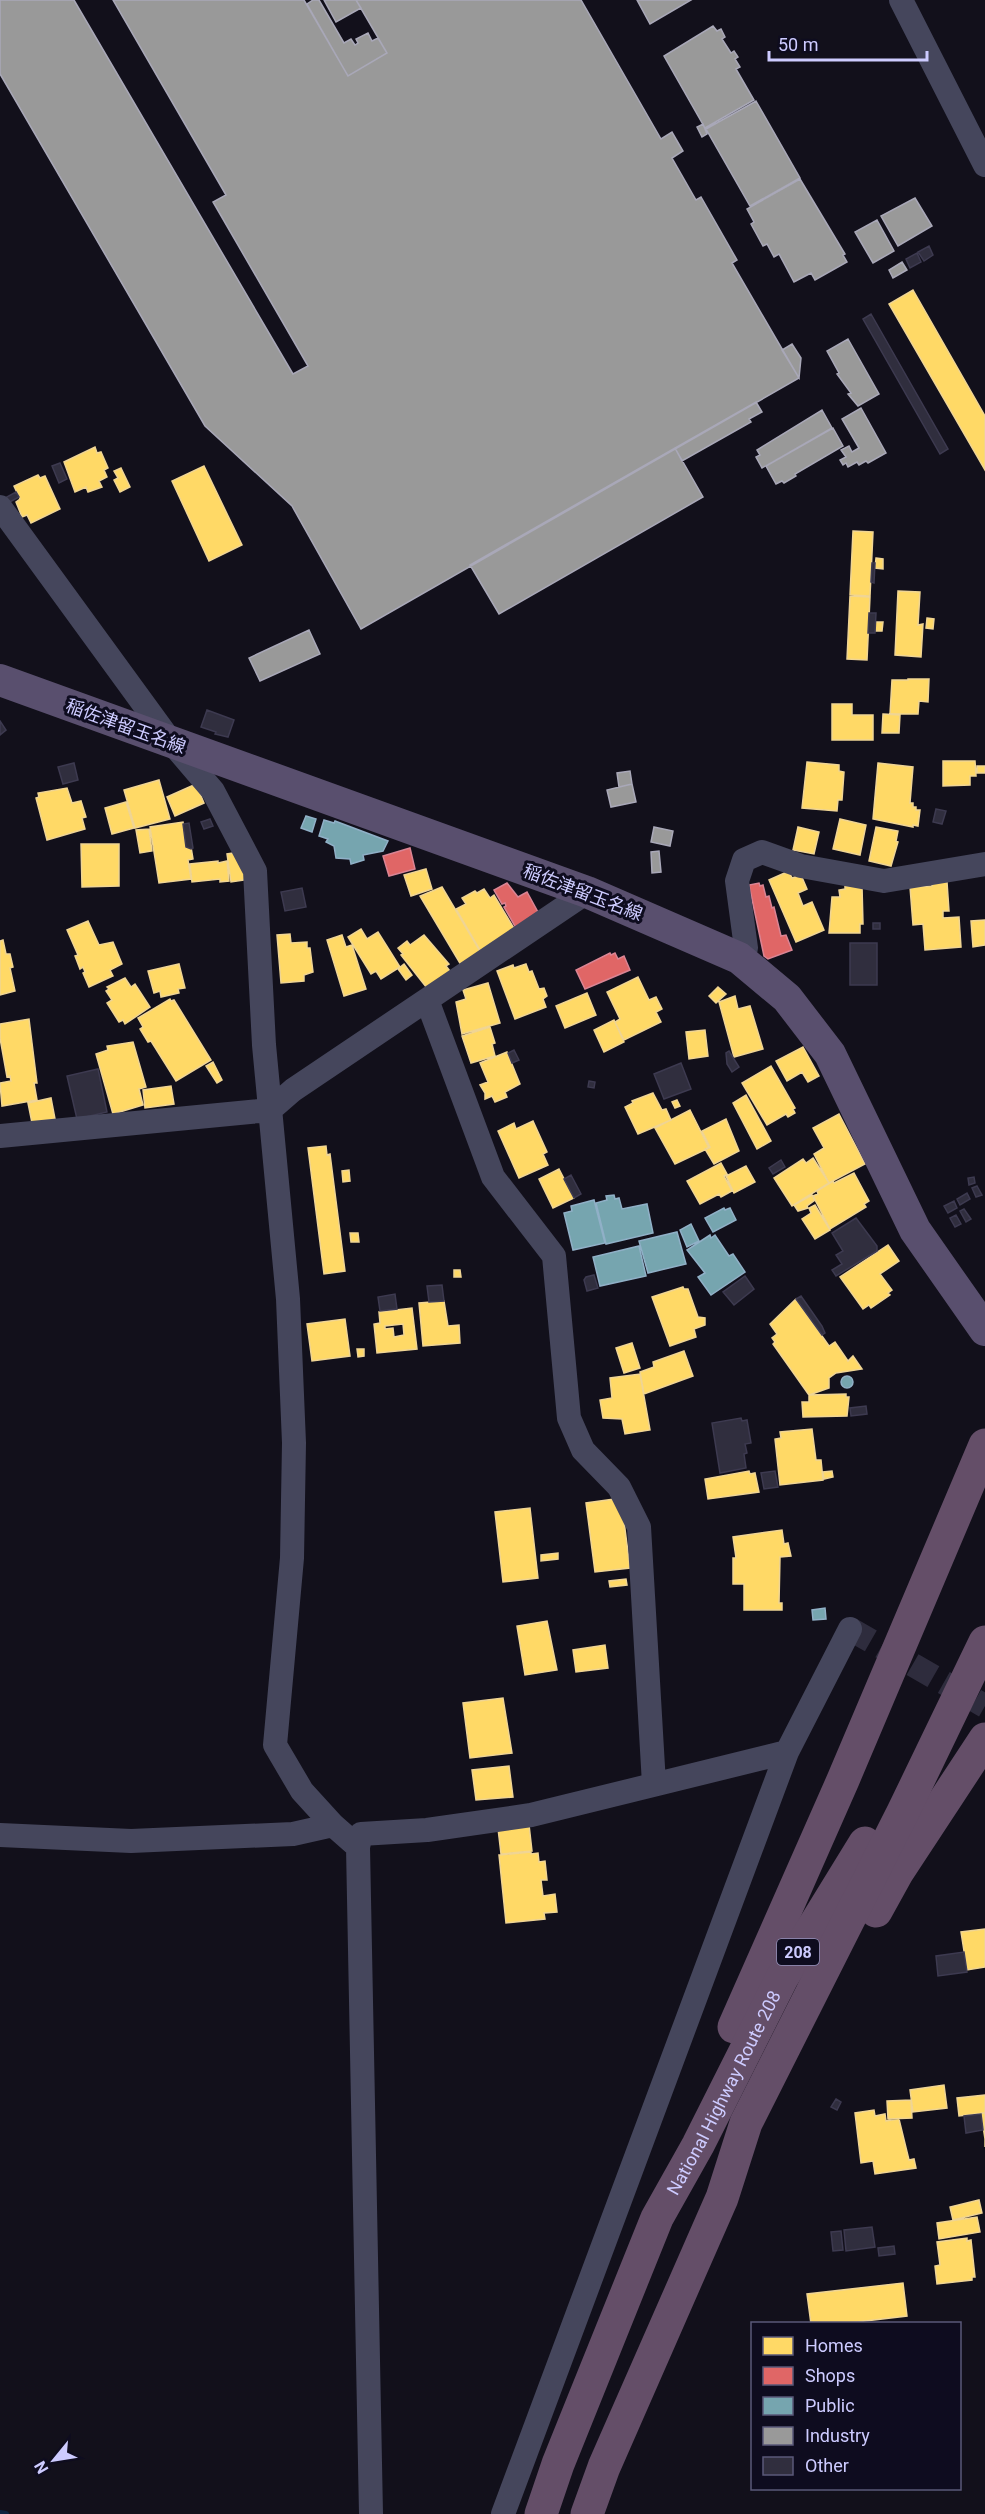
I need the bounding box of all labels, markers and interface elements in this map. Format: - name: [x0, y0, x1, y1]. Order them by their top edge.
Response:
- scale bar: [769, 24, 926, 62]
- text: 50 m: [778, 34, 818, 55]
- street label: 稲佐津留玉名線: [63, 695, 189, 757]
- street label: 稲佐津留玉名線: [520, 860, 646, 924]
- road number: 208: [777, 1939, 819, 1965]
- street label: National Highway Route 208: [662, 1987, 785, 2198]
- legend: [751, 2322, 961, 2490]
- text: Homes: [805, 2335, 863, 2356]
- text: Shops: [805, 2365, 855, 2386]
- text: Public: [805, 2395, 855, 2416]
- text: Industry: [805, 2425, 870, 2446]
- north arrow: [24, 2430, 84, 2490]
- text: Other: [805, 2455, 849, 2476]
- text: N: [30, 2458, 52, 2477]

